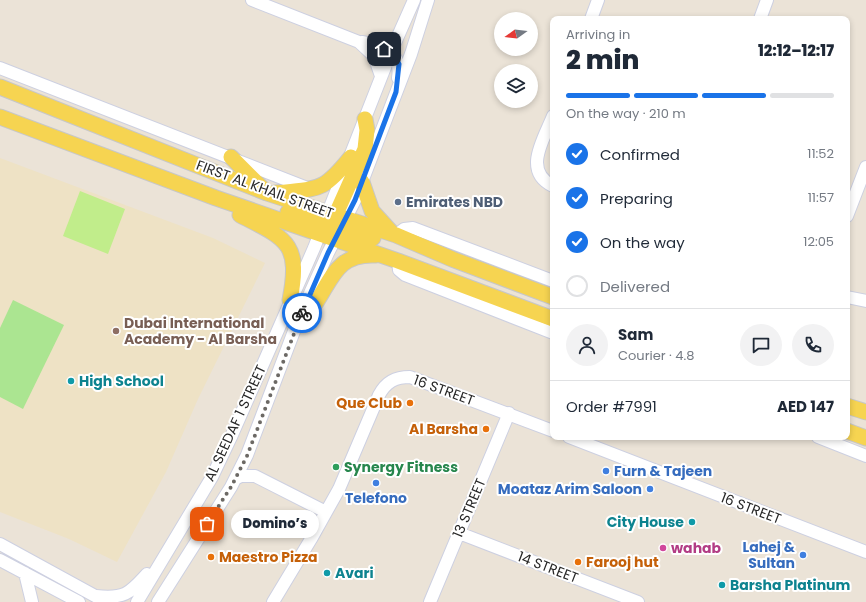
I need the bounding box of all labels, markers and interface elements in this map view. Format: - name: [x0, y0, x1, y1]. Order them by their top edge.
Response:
- north arrow: [494, 12, 538, 56]
- map controls: [494, 12, 538, 108]
- text: Arriving in: [566, 25, 630, 44]
- pin: [367, 32, 401, 66]
- icon: home: [373, 38, 395, 60]
- text: 12:12–12:17: [758, 40, 834, 61]
- text: 2 min: [566, 42, 639, 78]
- button: layers: [494, 64, 538, 108]
- text: On the way · 210 m: [566, 104, 686, 123]
- icon: check: [566, 143, 588, 165]
- text: Confirmed: [600, 144, 680, 165]
- text: 11:52: [807, 144, 834, 163]
- street label: FIRST AL KHAIL STREET: [194, 155, 337, 223]
- icon: check: [566, 187, 588, 209]
- text: Preparing: [600, 188, 673, 209]
- text: 11:57: [808, 188, 834, 207]
- place label: Emirates NBD: [406, 192, 503, 212]
- marker: Emirates NBD: [393, 197, 403, 207]
- icon: check: [566, 231, 588, 253]
- text: On the way: [600, 232, 685, 253]
- text: 12:05: [803, 232, 834, 251]
- text: Delivered: [600, 276, 670, 297]
- courier: [282, 293, 322, 333]
- icon: bike: [291, 302, 313, 324]
- place label: Dubai International Academy - Al Barsha: [124, 313, 277, 349]
- button: person: [566, 324, 608, 366]
- text: Sam: [618, 324, 653, 345]
- button: chat: [740, 324, 782, 366]
- button: phone: [792, 324, 834, 366]
- marker: Dubai International Academy - Al Barsha: [111, 326, 121, 336]
- text: Courier · 4.8: [618, 346, 694, 365]
- street label: AL SEEDAF 1 STREET: [199, 361, 271, 485]
- street label: 16 STREET: [411, 370, 478, 410]
- place label: High School: [79, 371, 164, 391]
- marker: High School: [66, 376, 76, 386]
- place label: Que Club: [336, 393, 402, 413]
- text: Order #7991: [566, 396, 657, 417]
- text: AED 147: [777, 396, 834, 417]
- marker: Que Club: [405, 398, 415, 408]
- place label: Al Barsha: [409, 419, 478, 439]
- marker: Al Barsha: [481, 424, 491, 434]
- place label: Synergy Fitness: [344, 457, 458, 477]
- place label: Furn & Tajeen: [614, 461, 712, 481]
- marker: Synergy Fitness: [331, 462, 341, 472]
- marker: Furn & Tajeen: [601, 466, 611, 476]
- street label: 13 STREET: [448, 475, 491, 541]
- marker: Telefono: [371, 478, 381, 488]
- place label: Moataz Arim Saloon: [498, 479, 642, 499]
- marker: Moataz Arim Saloon: [645, 484, 655, 494]
- street label: 16 STREET: [718, 487, 785, 529]
- place label: Telefono: [345, 488, 407, 508]
- pin: [190, 507, 224, 541]
- callout: Domino’s: [231, 510, 319, 538]
- place label: City House: [607, 512, 684, 532]
- icon: bag: [196, 513, 218, 535]
- text: Domino’s: [243, 514, 307, 533]
- marker: City House: [687, 517, 697, 527]
- place label: Lahej & Sultan: [743, 537, 796, 573]
- place label: wahab: [671, 538, 722, 558]
- marker: wahab: [658, 543, 668, 553]
- street label: 14 STREET: [515, 546, 582, 588]
- place label: Maestro Pizza: [219, 547, 318, 567]
- marker: Lahej & Sultan: [798, 550, 808, 560]
- marker: Maestro Pizza: [206, 552, 216, 562]
- place label: Farooj hut: [586, 552, 659, 572]
- marker: Farooj hut: [573, 557, 583, 567]
- place label: Avari: [335, 563, 374, 583]
- marker: Avari: [322, 568, 332, 578]
- place label: Barsha Platinum: [730, 575, 851, 595]
- marker: Barsha Platinum: [717, 580, 727, 590]

